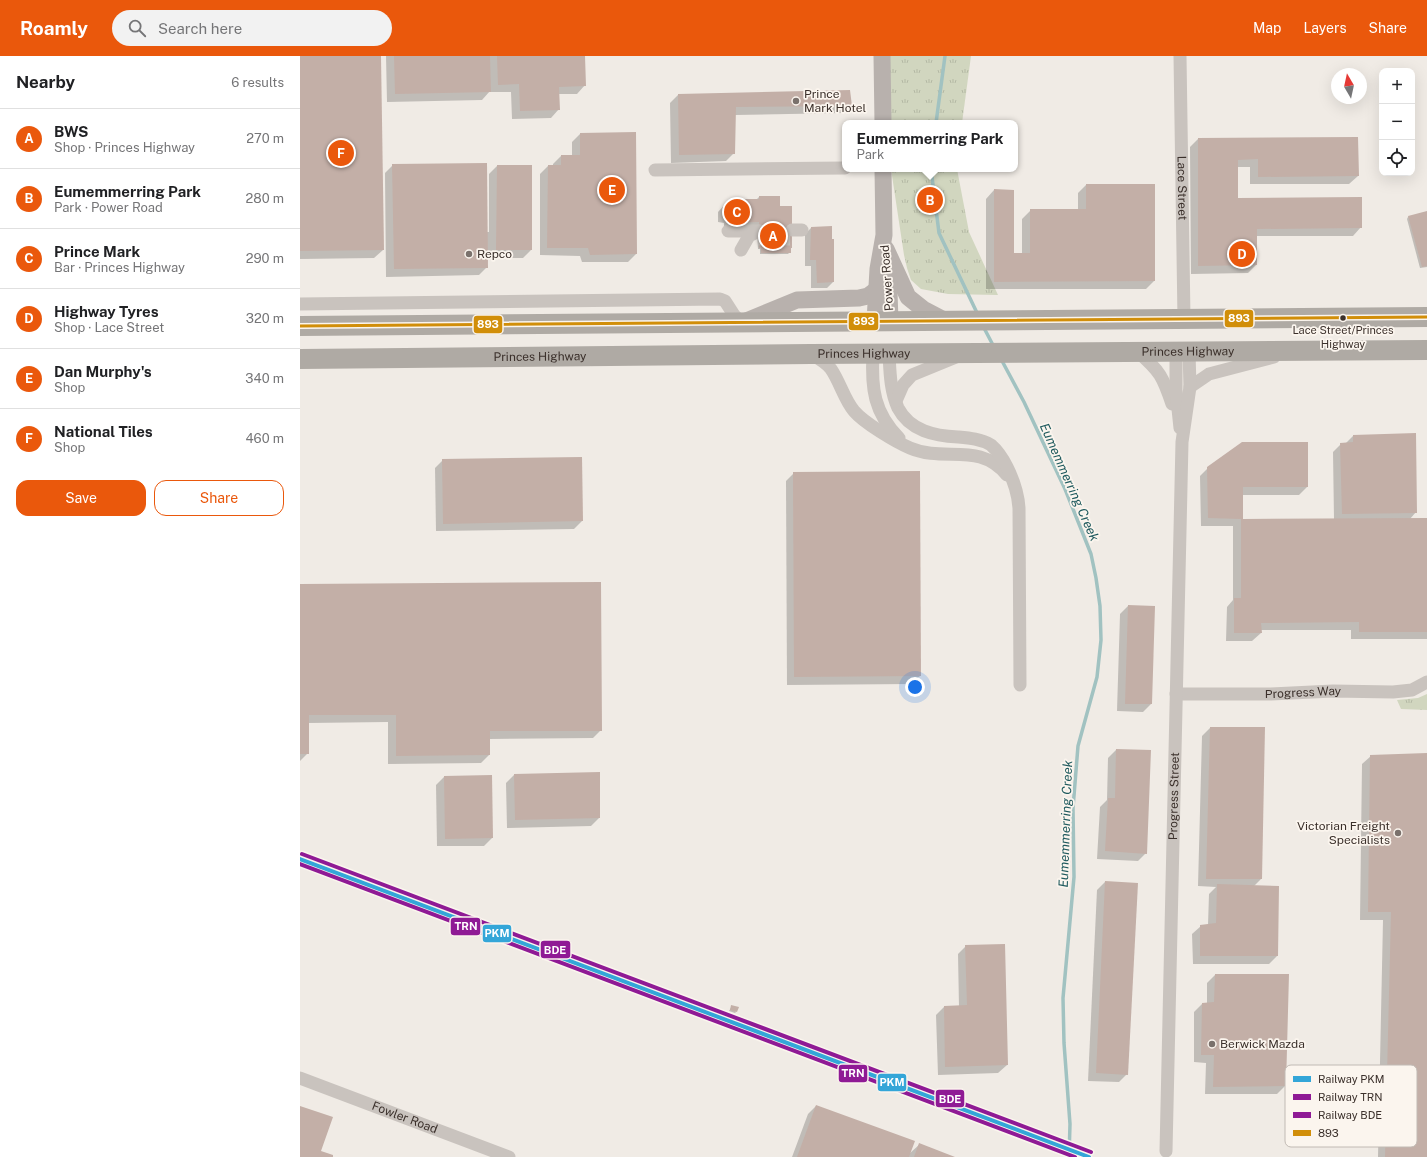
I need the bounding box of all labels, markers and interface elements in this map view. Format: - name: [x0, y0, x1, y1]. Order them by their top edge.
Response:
- search box: [112, 10, 392, 46]
- text: Roamly: [20, 17, 88, 39]
- icon: search: [126, 17, 148, 39]
- text: Search here: [158, 20, 242, 37]
- text: Map: [1253, 20, 1281, 36]
- text: Layers: [1303, 20, 1347, 36]
- text: Share: [1369, 20, 1407, 36]
- north arrow: [1331, 68, 1367, 104]
- map controls: [1379, 68, 1415, 176]
- button: +: [1379, 68, 1415, 104]
- text: Nearby: [16, 72, 75, 92]
- text: 6 results: [231, 75, 284, 90]
- place label: Prince Mark Hotel: [804, 87, 866, 115]
- marker: Prince Mark Hotel: [791, 96, 801, 106]
- button: −: [1379, 104, 1415, 140]
- popup: [842, 120, 1018, 172]
- text: BWS: [54, 123, 89, 140]
- text: Eumemmerring Park: [856, 130, 1004, 147]
- text: A: [24, 131, 34, 146]
- text: 270 m: [246, 131, 284, 146]
- pin: F: [328, 138, 354, 168]
- text: Shop · Princes Highway: [54, 140, 195, 155]
- button: locate: [1379, 140, 1415, 176]
- text: Park: [856, 147, 884, 162]
- street label: Lace Street: [1175, 156, 1190, 221]
- pin: E: [599, 175, 625, 205]
- text: Eumemmerring Park: [54, 183, 201, 200]
- pin: B: [917, 185, 943, 215]
- text: B: [25, 191, 33, 206]
- text: 280 m: [246, 191, 284, 206]
- pin: C: [724, 197, 750, 227]
- text: Park · Power Road: [54, 200, 163, 215]
- pin: A: [760, 221, 786, 251]
- pin: D: [1229, 239, 1255, 269]
- text: Prince Mark: [54, 243, 140, 260]
- street label: Power Road: [878, 244, 896, 312]
- place label: Repco: [477, 247, 512, 261]
- marker: Repco: [464, 249, 474, 259]
- text: C: [24, 251, 34, 266]
- text: 290 m: [246, 251, 284, 266]
- text: Bar · Princes Highway: [54, 260, 185, 275]
- text: Highway Tyres: [54, 303, 159, 320]
- line badge: 893: [1224, 309, 1254, 328]
- text: D: [24, 311, 34, 326]
- text: 320 m: [246, 311, 284, 326]
- line badge: 893: [848, 312, 879, 331]
- text: 893: [1228, 312, 1250, 324]
- marker: Lace Street/Princes Highway: [1338, 313, 1348, 323]
- line badge: 893: [473, 315, 503, 334]
- text: 893: [853, 315, 875, 327]
- text: 893: [477, 318, 499, 330]
- text: Shop · Lace Street: [54, 320, 164, 335]
- place label: Lace Street/Princes Highway: [1292, 324, 1394, 350]
- street label: Princes Highway: [1141, 344, 1235, 359]
- street label: Princes Highway: [817, 346, 911, 361]
- street label: Princes Highway: [493, 349, 587, 364]
- text: Dan Murphy's: [54, 363, 152, 380]
- text: E: [25, 371, 33, 386]
- text: 340 m: [245, 371, 284, 386]
- text: Shop: [54, 380, 85, 395]
- water label: Eumemmerring Creek: [1037, 421, 1102, 543]
- text: National Tiles: [54, 423, 153, 440]
- text: F: [25, 431, 33, 446]
- text: 460 m: [245, 431, 284, 446]
- text: Shop: [54, 440, 85, 455]
- button: Save: [16, 480, 146, 516]
- button: Share: [154, 480, 284, 516]
- your location: [905, 677, 925, 697]
- street label: Progress Way: [1265, 684, 1342, 701]
- street label: Progress Street: [1166, 752, 1182, 840]
- water label: Eumemmerring Creek: [1056, 760, 1075, 888]
- place label: Victorian Freight Specialists: [1297, 819, 1390, 847]
- marker: Victorian Freight Specialists: [1393, 828, 1403, 838]
- line badge: TRN: [450, 917, 481, 936]
- text: TRN: [454, 920, 478, 932]
- line badge: PKM: [482, 924, 512, 943]
- text: PKM: [484, 927, 510, 939]
- line badge: BDE: [540, 940, 571, 959]
- text: BDE: [544, 944, 566, 956]
- place label: Berwick Mazda: [1220, 1037, 1305, 1051]
- marker: Berwick Mazda: [1207, 1039, 1217, 1049]
- line badge: TRN: [838, 1064, 868, 1083]
- legend: [1285, 1065, 1417, 1147]
- text: TRN: [841, 1067, 865, 1079]
- line badge: PKM: [877, 1073, 907, 1092]
- text: Railway PKM: [1318, 1073, 1384, 1085]
- text: PKM: [879, 1076, 905, 1088]
- line badge: BDE: [935, 1089, 965, 1108]
- text: Railway TRN: [1318, 1091, 1382, 1103]
- text: BDE: [939, 1093, 961, 1105]
- street label: Fowler Road: [370, 1099, 440, 1136]
- text: Railway BDE: [1318, 1109, 1382, 1121]
- text: 893: [1318, 1127, 1339, 1139]

